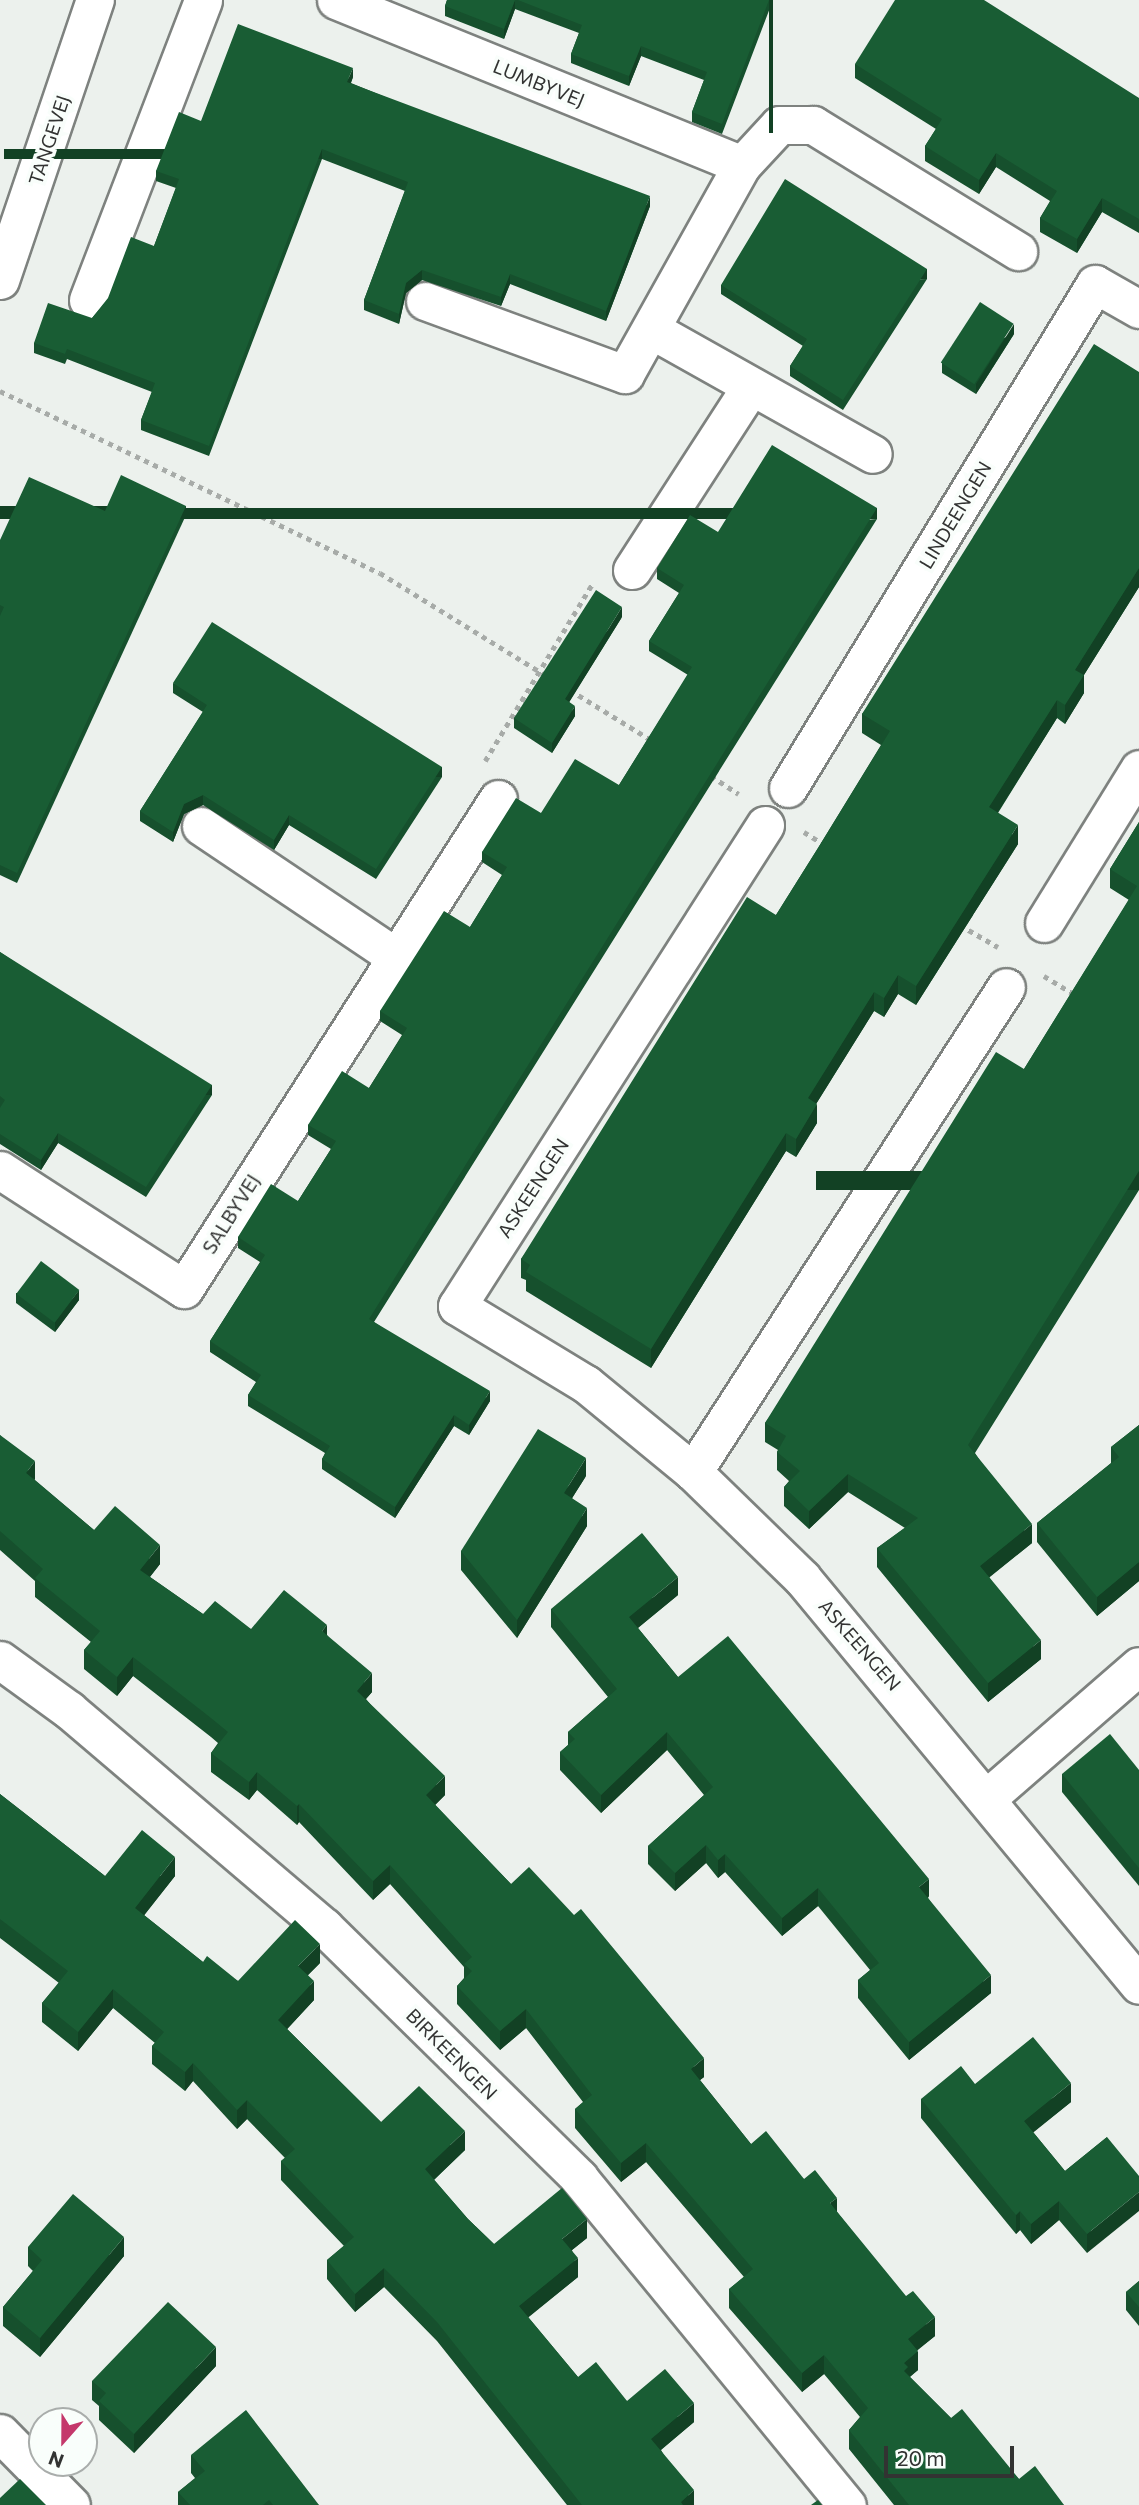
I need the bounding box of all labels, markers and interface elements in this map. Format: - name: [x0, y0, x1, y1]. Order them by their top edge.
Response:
- street label: LUMBYVEJ: [490, 54, 588, 112]
- street label: TANGEVEJ: [24, 92, 74, 188]
- street label: LINDEENGEN: [914, 457, 996, 573]
- street label: ASKEENGEN: [493, 1134, 573, 1242]
- street label: SALBYVEJ: [198, 1170, 264, 1258]
- street label: ASKEENGEN: [814, 1595, 906, 1695]
- street label: BIRKEENGEN: [402, 2004, 502, 2104]
- north arrow: [28, 2407, 98, 2477]
- scale bar: [887, 2432, 1016, 2476]
- text: 20 m: [897, 2445, 945, 2470]
- text: N: [45, 2447, 67, 2474]

